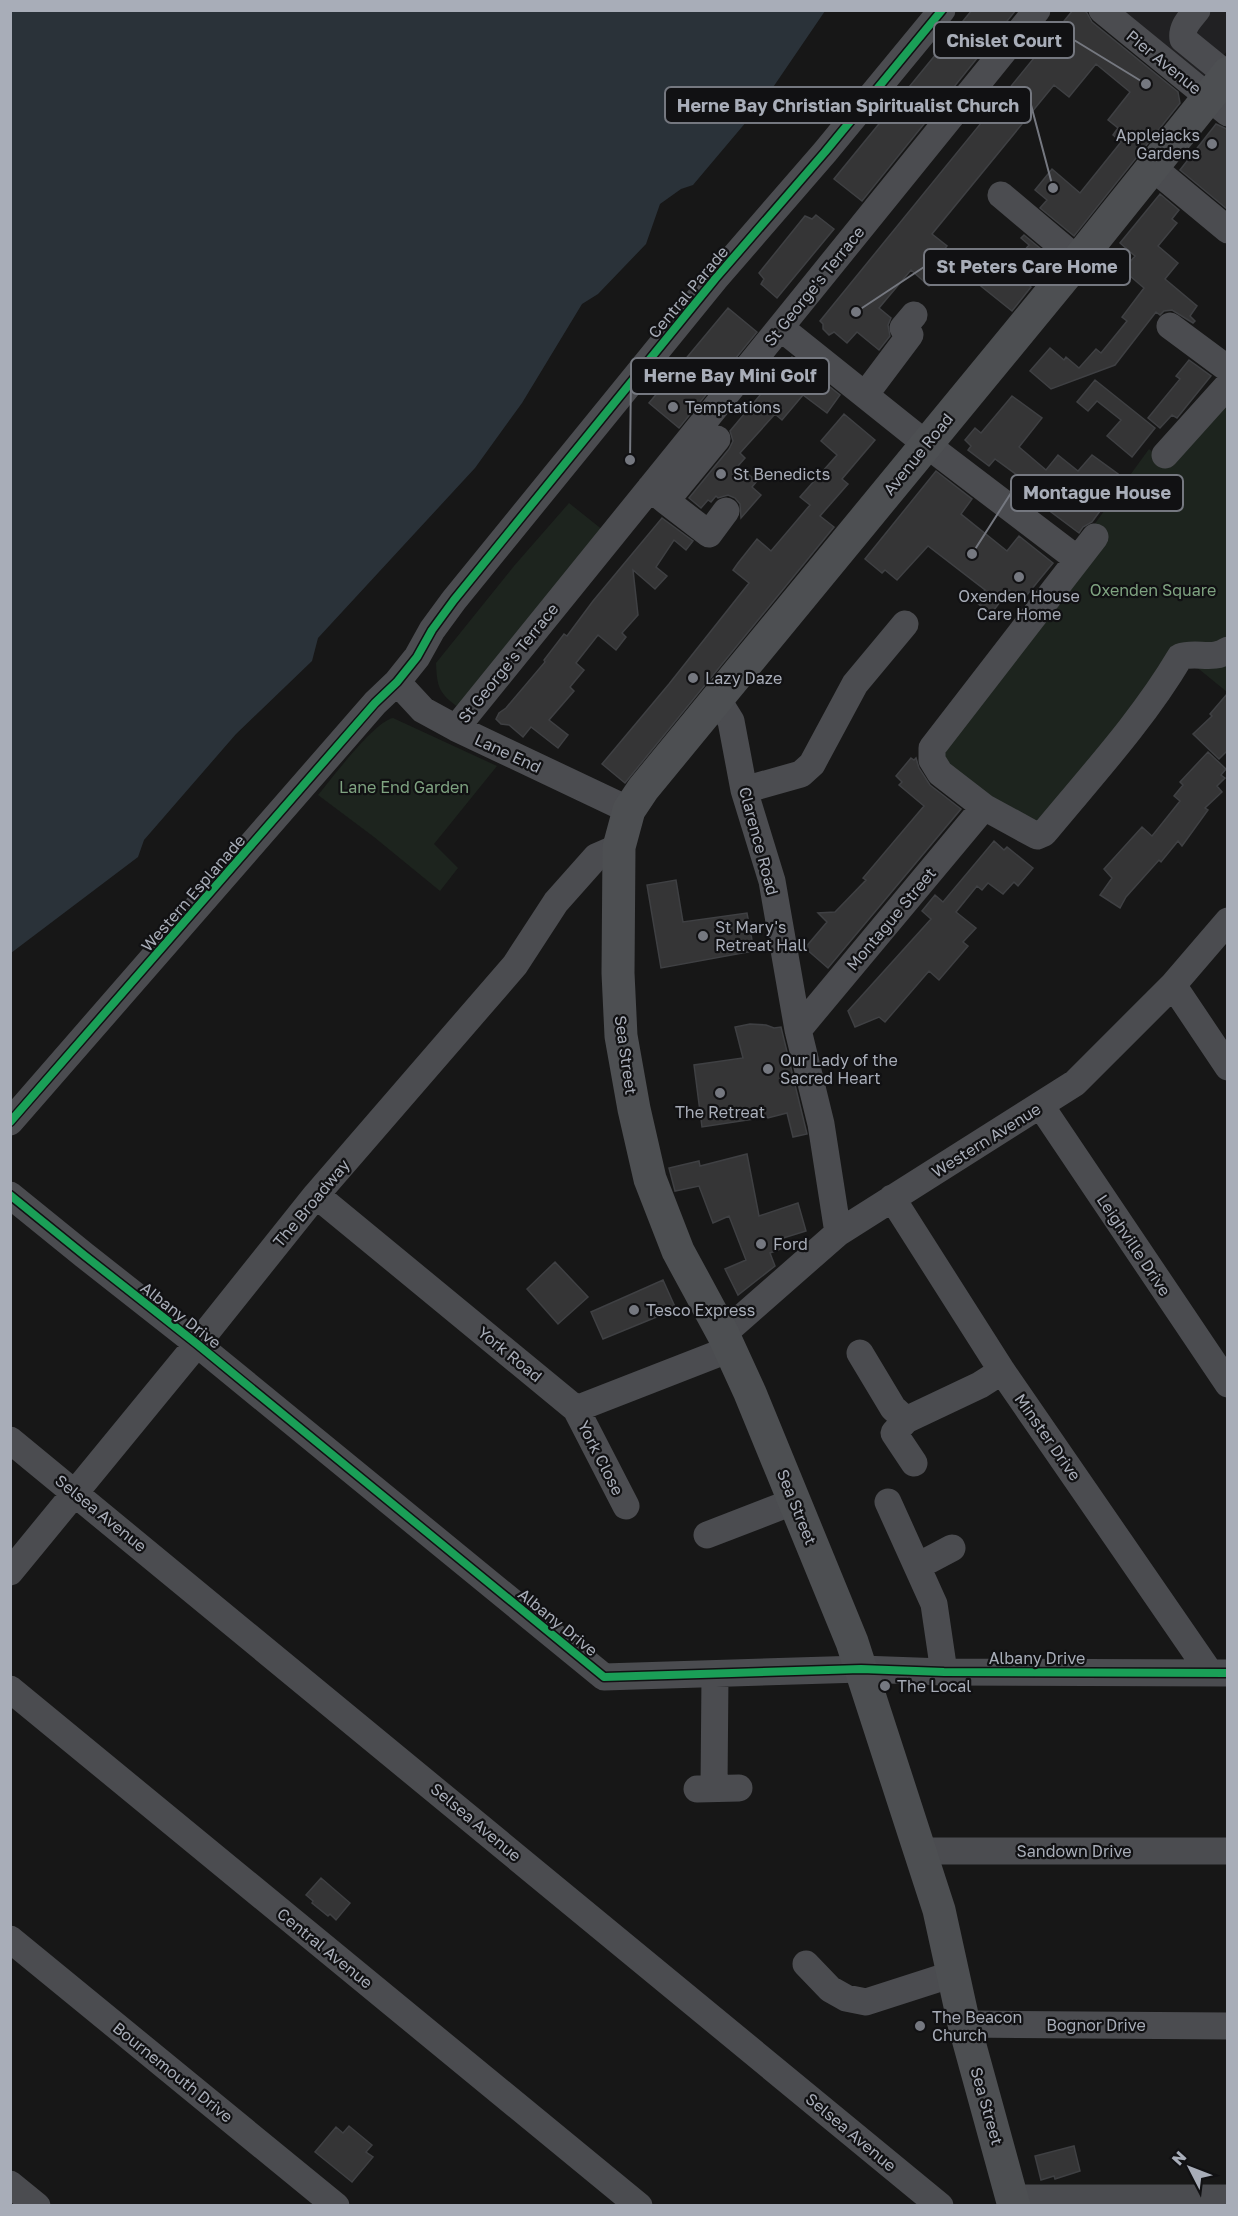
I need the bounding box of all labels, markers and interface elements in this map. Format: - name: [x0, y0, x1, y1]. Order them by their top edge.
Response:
- callout: Chislet Court: [934, 22, 1074, 58]
- street label: Pier Avenue: [1122, 26, 1206, 98]
- text: Chislet Court: [946, 29, 1062, 51]
- callout: Herne Bay Christian Spiritualist Church: [665, 87, 1031, 123]
- text: Herne Bay Christian Spiritualist Church: [677, 94, 1019, 116]
- place label: Applejacks Gardens: [1116, 125, 1200, 163]
- marker: Applejacks Gardens: [1205, 137, 1219, 151]
- street label: St George's Terrace: [759, 222, 869, 350]
- street label: Central Parade: [644, 242, 732, 342]
- callout: St Peters Care Home: [924, 249, 1130, 285]
- text: St Peters Care Home: [936, 255, 1118, 277]
- callout: Herne Bay Mini Golf: [631, 358, 829, 394]
- text: Herne Bay Mini Golf: [643, 364, 817, 386]
- place label: Temptations: [685, 397, 781, 417]
- marker: Temptations: [666, 400, 680, 414]
- street label: Avenue Road: [879, 409, 957, 499]
- place label: St Benedicts: [733, 464, 830, 484]
- marker: St Benedicts: [714, 467, 728, 481]
- callout: Montague House: [1011, 475, 1183, 511]
- text: Montague House: [1023, 481, 1171, 503]
- marker: Oxenden House Care Home: [1012, 570, 1026, 584]
- park label: Oxenden Square: [1090, 580, 1216, 600]
- place label: Oxenden House Care Home: [958, 586, 1080, 624]
- street label: St George's Terrace: [453, 599, 563, 727]
- place label: Lazy Daze: [705, 668, 782, 688]
- marker: Lazy Daze: [686, 671, 700, 685]
- street label: Lane End: [472, 729, 544, 777]
- park label: Lane End Garden: [339, 777, 469, 797]
- street label: Clarence Road: [735, 785, 783, 897]
- street label: Western Esplanade: [137, 830, 249, 956]
- street label: Montague Street: [842, 863, 940, 975]
- place label: St Mary's Retreat Hall: [715, 917, 807, 955]
- marker: St Mary's Retreat Hall: [696, 929, 710, 943]
- street label: Sea Street: [611, 1014, 641, 1096]
- place label: Our Lady of the Sacred Heart: [780, 1050, 898, 1088]
- marker: Our Lady of the Sacred Heart: [761, 1062, 775, 1076]
- marker: The Retreat: [713, 1086, 727, 1100]
- street label: Western Avenue: [928, 1098, 1044, 1182]
- place label: The Retreat: [675, 1102, 765, 1122]
- street label: The Broadway: [268, 1155, 354, 1251]
- street label: Leighville Drive: [1093, 1190, 1175, 1300]
- place label: Ford: [773, 1234, 808, 1254]
- marker: Ford: [754, 1237, 768, 1251]
- street label: Albany Drive: [137, 1277, 225, 1353]
- place label: Tesco Express: [646, 1300, 755, 1320]
- marker: Tesco Express: [627, 1303, 641, 1317]
- street label: York Road: [474, 1322, 546, 1386]
- street label: Minster Drive: [1011, 1390, 1085, 1484]
- street label: York Close: [574, 1417, 628, 1499]
- street label: Sea Street: [773, 1466, 821, 1548]
- street label: Selsea Avenue: [51, 1470, 151, 1556]
- street label: Albany Drive: [514, 1584, 602, 1660]
- street label: Albany Drive: [989, 1648, 1085, 1668]
- place label: The Local: [897, 1676, 971, 1696]
- marker: The Local: [878, 1679, 892, 1693]
- street label: Selsea Avenue: [427, 1778, 525, 1866]
- street label: Sandown Drive: [1017, 1841, 1131, 1861]
- street label: Central Avenue: [273, 1903, 377, 1993]
- place label: The Beacon Church: [932, 2007, 1022, 2045]
- street label: Bognor Drive: [1046, 2015, 1146, 2035]
- street label: Bournemouth Drive: [109, 2017, 237, 2127]
- marker: The Beacon Church: [913, 2019, 927, 2033]
- street label: Sea Street: [966, 2065, 1008, 2147]
- street label: Selsea Avenue: [802, 2088, 900, 2176]
- north arrow: [1160, 2138, 1220, 2198]
- text: N: [1167, 2147, 1190, 2169]

